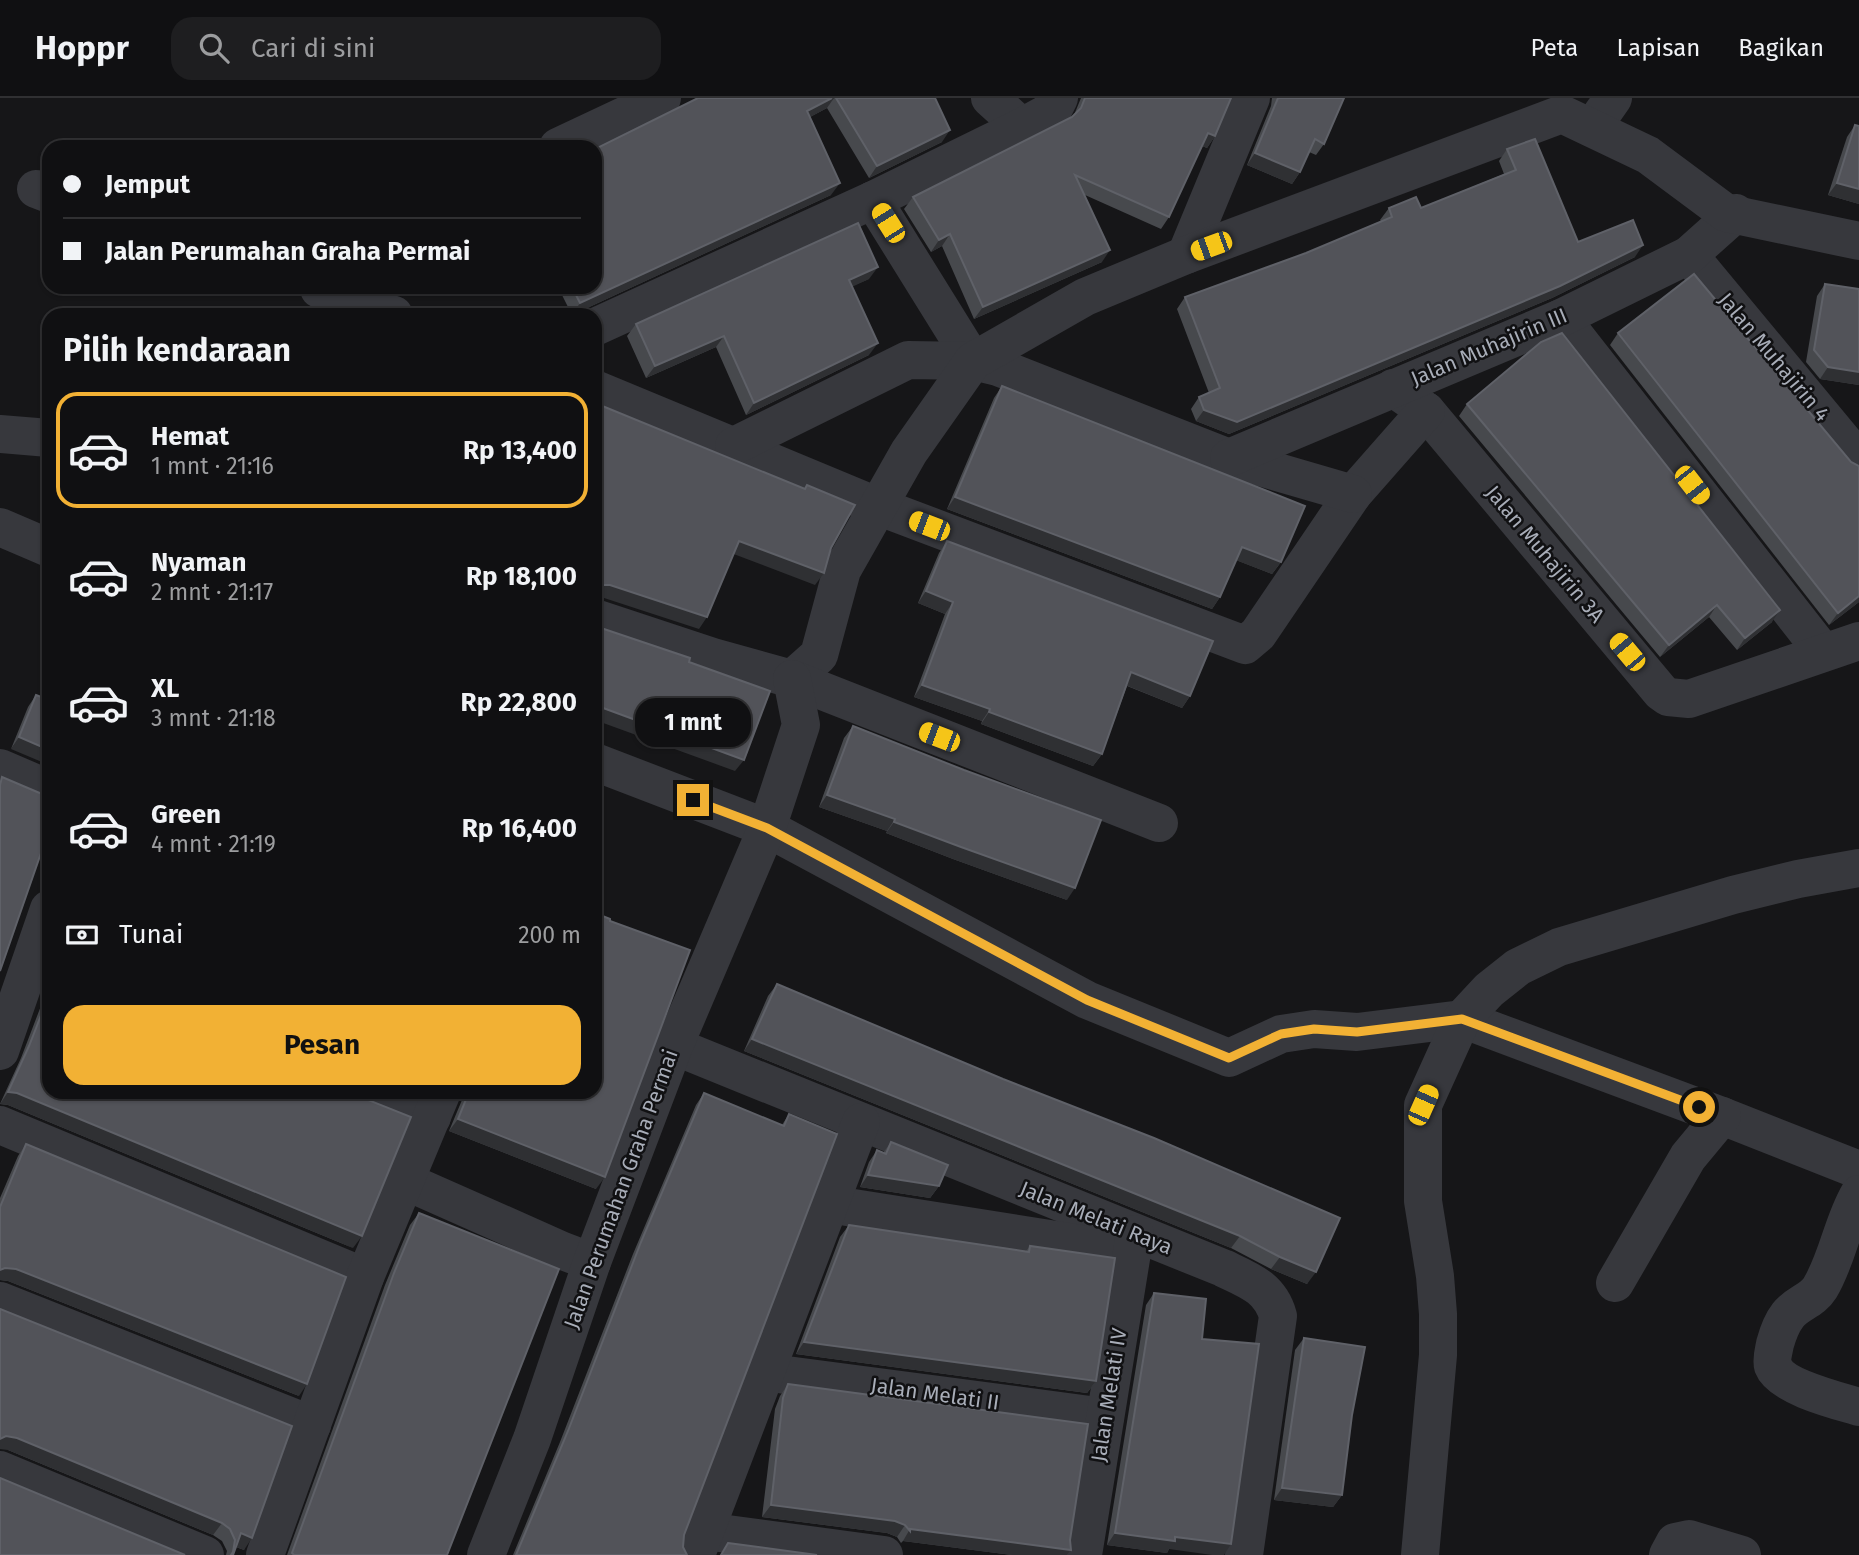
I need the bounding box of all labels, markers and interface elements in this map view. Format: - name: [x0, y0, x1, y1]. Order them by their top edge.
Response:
- search box: [171, 17, 661, 80]
- text: Hoppr: [35, 28, 129, 68]
- icon: search: [195, 29, 233, 67]
- text: Cari di sini: [251, 33, 375, 64]
- text: Peta: [1531, 34, 1578, 62]
- text: Lapisan: [1616, 34, 1700, 62]
- text: Bagikan: [1738, 34, 1824, 62]
- text: Jemput: [105, 169, 190, 200]
- car: [868, 200, 909, 246]
- car: [1188, 229, 1235, 263]
- text: Jalan Perumahan Graha Permai: [105, 236, 470, 267]
- street label: Jalan Muhajirin 4: [1713, 287, 1835, 427]
- street label: Jalan Muhajirin III: [1407, 302, 1571, 392]
- text: Pilih kendaraan: [63, 331, 291, 369]
- icon: car: [67, 419, 130, 482]
- text: Hemat: [151, 421, 229, 452]
- text: Rp 13,400: [463, 435, 577, 466]
- text: 1 mnt · 21:16: [151, 452, 274, 480]
- car: [1671, 462, 1714, 508]
- street label: Jalan Muhajirin 3A: [1480, 480, 1610, 628]
- car: [906, 509, 953, 543]
- icon: car: [67, 545, 130, 608]
- text: Nyaman: [151, 547, 247, 578]
- text: Rp 18,100: [466, 561, 577, 592]
- text: 2 mnt · 21:17: [151, 578, 273, 606]
- car: [1606, 629, 1649, 675]
- icon: car: [67, 671, 130, 734]
- text: XL: [151, 673, 179, 704]
- text: Rp 22,800: [461, 687, 577, 718]
- callout: 1 mnt: [635, 698, 751, 748]
- text: 3 mnt · 21:18: [151, 704, 276, 732]
- text: 1 mnt: [664, 708, 722, 736]
- car: [916, 720, 963, 754]
- route end: [677, 784, 709, 816]
- icon: car: [67, 797, 130, 860]
- text: Green: [151, 799, 221, 830]
- text: Rp 16,400: [462, 813, 577, 844]
- text: 4 mnt · 21:19: [151, 830, 276, 858]
- icon: cash: [63, 916, 101, 954]
- text: Tunai: [119, 919, 183, 950]
- text: 200 m: [518, 921, 581, 949]
- button: Pesan: [63, 1005, 581, 1085]
- street label: Jalan Perumahan Graha Permai: [558, 1046, 684, 1332]
- car: [1405, 1082, 1442, 1128]
- route start: [1683, 1091, 1715, 1123]
- street label: Jalan Melati Raya: [1016, 1176, 1176, 1260]
- street label: Jalan Melati IV: [1086, 1326, 1132, 1464]
- street label: Jalan Melati II: [869, 1372, 1001, 1416]

